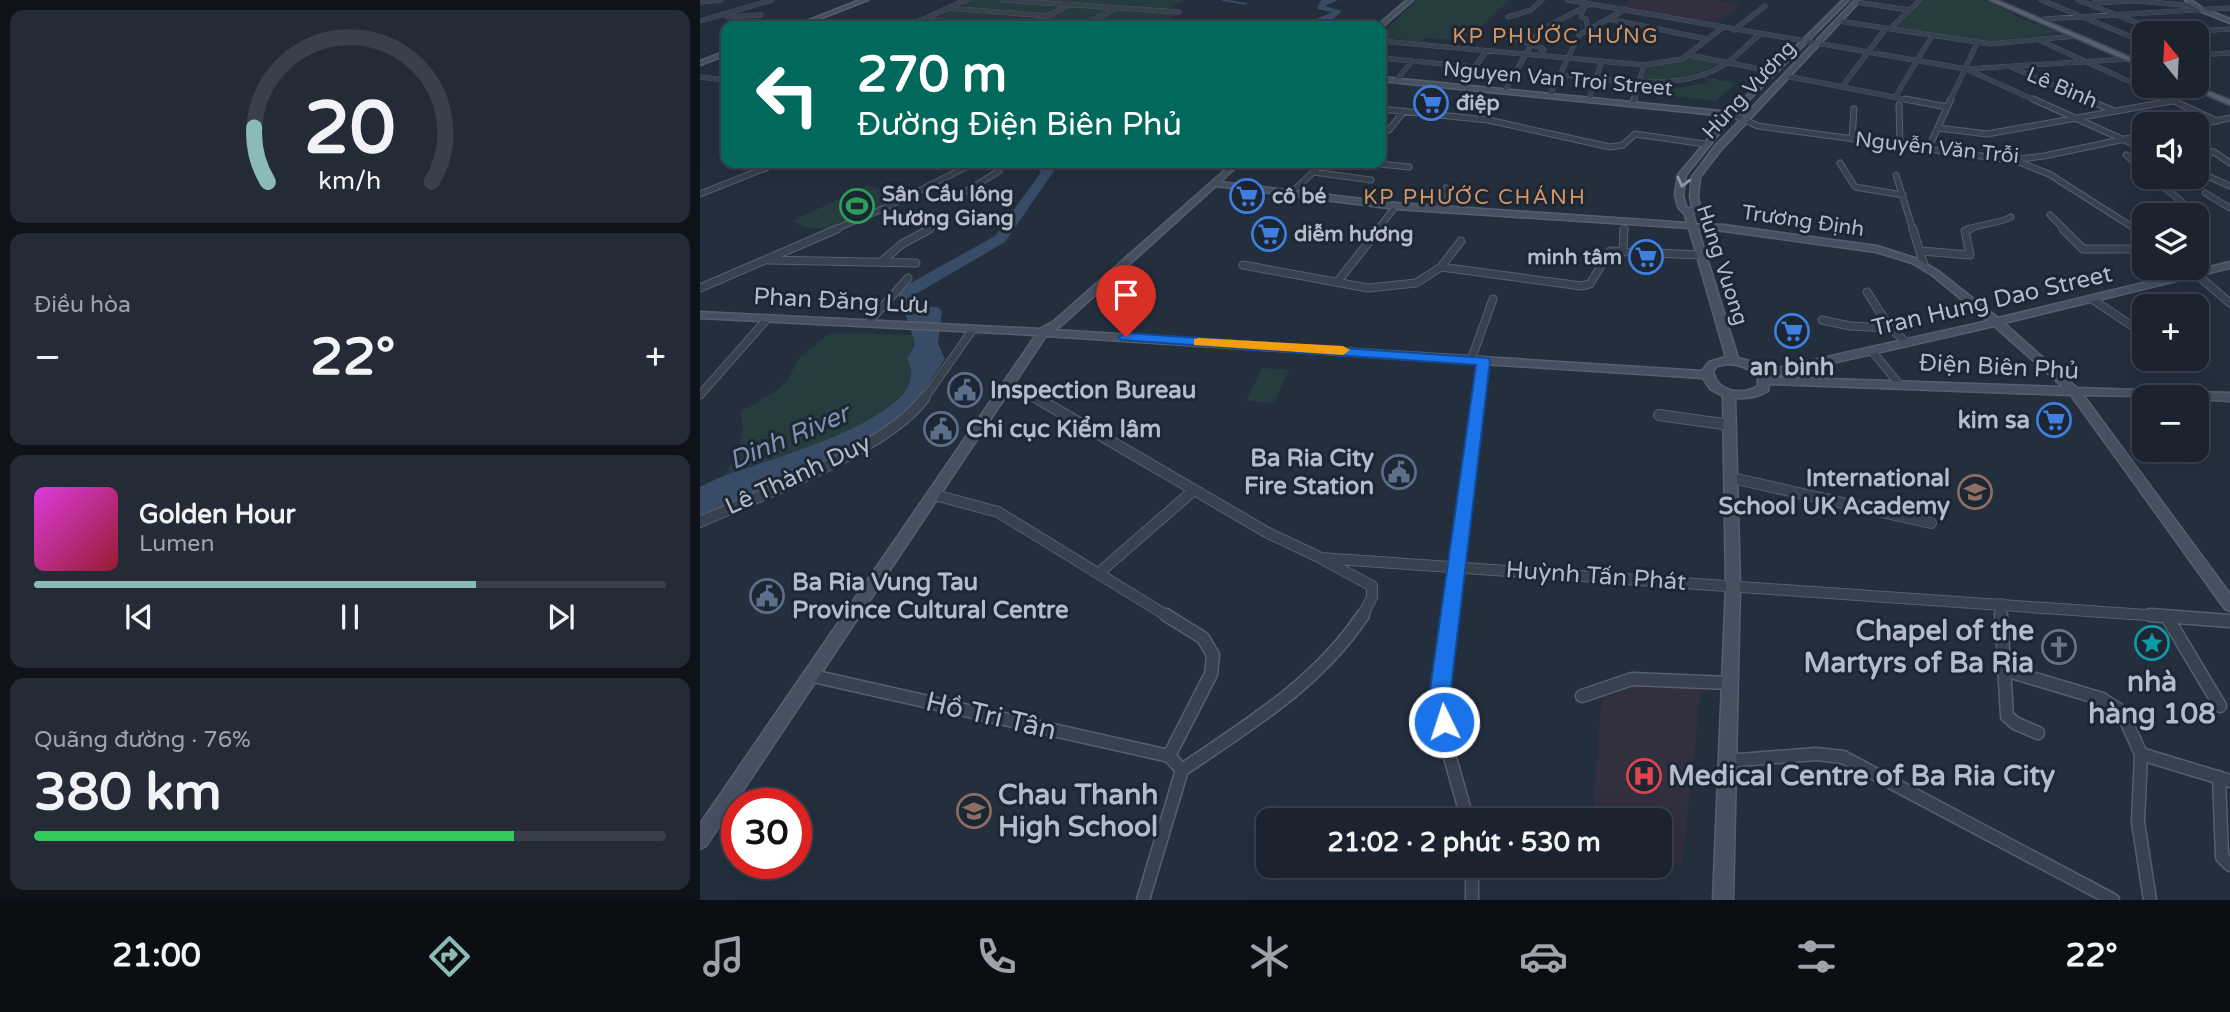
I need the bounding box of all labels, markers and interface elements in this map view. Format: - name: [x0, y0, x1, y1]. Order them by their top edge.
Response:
- north arrow: [2132, 21, 2208, 98]
- map controls: [2132, 21, 2209, 462]
- district label: KP PHƯỚC HƯNG: [1452, 24, 1660, 49]
- street label: Hùng Vương: [1697, 36, 1801, 144]
- text: 270 m: [857, 46, 1007, 105]
- icon: left: [742, 49, 833, 140]
- street label: Nguyen Van Troi Street: [1442, 57, 1674, 101]
- street label: Lê Bình: [2023, 62, 2101, 114]
- supermarket icon: điệp: [1412, 84, 1450, 122]
- text: 20: [304, 86, 396, 174]
- place label: điệp: [1456, 91, 1500, 116]
- text: Đường Điện Biên Phủ: [857, 106, 1182, 144]
- button: sound: [2132, 112, 2209, 189]
- street label: Nguyễn Văn Trỗi: [1854, 127, 2020, 169]
- text: km/h: [319, 166, 381, 196]
- one-way arrow: [1676, 176, 1691, 188]
- supermarket icon: cô bé: [1228, 177, 1266, 215]
- place label: Sân Cầu lông Hương Giang: [882, 182, 1014, 231]
- place label: cô bé: [1272, 184, 1327, 209]
- district label: KP PHƯỚC CHÁNH: [1363, 185, 1587, 210]
- sports icon: Sân Cầu lông Hương Giang: [838, 187, 876, 225]
- street label: Trương Định: [1740, 200, 1866, 242]
- street label: Hung Vuong: [1691, 202, 1753, 328]
- button: layers: [2132, 203, 2209, 280]
- supermarket icon: diễm hương: [1250, 215, 1288, 253]
- place label: diễm hương: [1294, 222, 1414, 247]
- supermarket icon: minh tâm: [1627, 238, 1665, 276]
- place label: minh tâm: [1527, 245, 1622, 270]
- street label: Tran Hung Dao Street: [1869, 259, 2115, 343]
- pin: [1096, 265, 1156, 337]
- icon: arrive: [1107, 276, 1145, 314]
- street label: Phan Đăng Lưu: [753, 282, 929, 320]
- text: Điều hòa: [34, 291, 131, 319]
- button: +: [2132, 294, 2209, 371]
- supermarket icon: an bình: [1773, 312, 1811, 350]
- text: 22°: [310, 326, 395, 389]
- text: −: [34, 335, 61, 381]
- text: +: [645, 335, 666, 381]
- street label: Điện Biên Phủ: [1918, 348, 2080, 386]
- place label: an bình: [1750, 353, 1834, 382]
- public building icon: Inspection Bureau: [946, 371, 984, 409]
- place label: Inspection Bureau: [990, 376, 1196, 405]
- button: −: [2132, 385, 2209, 462]
- water label: Dinh River: [724, 397, 856, 476]
- supermarket icon: kim sa: [2035, 401, 2073, 439]
- place label: kim sa: [1958, 406, 2030, 435]
- public building icon: Chi cục Kiểm lâm: [922, 410, 960, 448]
- place label: Chi cục Kiểm lâm: [966, 415, 1161, 444]
- street label: Lê Thành Duy: [721, 429, 875, 521]
- place label: Ba Ria City Fire Station: [1244, 444, 1374, 501]
- public building icon: Ba Ria City Fire Station: [1380, 453, 1418, 491]
- place label: International School UK Academy: [1719, 464, 1950, 521]
- school or university icon: International School UK Academy: [1956, 473, 1994, 511]
- text: Golden Hour: [139, 499, 296, 530]
- text: Lumen: [139, 530, 214, 558]
- street label: Huỳnh Tấn Phát: [1505, 555, 1687, 597]
- place label: Ba Ria Vung Tau Province Cultural Centre: [792, 568, 1069, 625]
- public building icon: Ba Ria Vung Tau Province Cultural Centre: [748, 577, 786, 615]
- icon: previous: [120, 598, 158, 636]
- icon: pause: [331, 598, 369, 636]
- icon: next: [542, 598, 580, 636]
- place label: Chapel of the Martyrs of Ba Ria: [1804, 614, 2034, 680]
- place icon: nhà hàng 108: [2133, 624, 2171, 662]
- church icon: Chapel of the Martyrs of Ba Ria: [2040, 628, 2078, 666]
- place label: nhà hàng 108: [2088, 665, 2216, 731]
- street label: Hồ Tri Tân: [922, 684, 1060, 748]
- position arrow: [1407, 685, 1481, 759]
- text: Quãng đường · 76%: [34, 726, 251, 754]
- hospital icon: Medical Centre of Ba Ria City: [1625, 757, 1663, 795]
- place label: Medical Centre of Ba Ria City: [1668, 759, 2055, 793]
- text: 380 km: [34, 761, 222, 824]
- place label: Chau Thanh High School: [998, 778, 1158, 844]
- speed limit sign: 30: [721, 788, 812, 879]
- school or university icon: Chau Thanh High School: [955, 792, 993, 830]
- text: 21:02 · 2 phút · 530 m: [1327, 827, 1601, 858]
- icon: directions: [425, 932, 474, 981]
- icon: music: [699, 932, 748, 981]
- icon: phone: [972, 932, 1021, 981]
- icon: climate: [1245, 932, 1294, 981]
- icon: car: [1519, 932, 1568, 981]
- icon: filters: [1792, 932, 1841, 981]
- text: 21:00: [112, 937, 201, 975]
- text: 22°: [2065, 937, 2118, 975]

